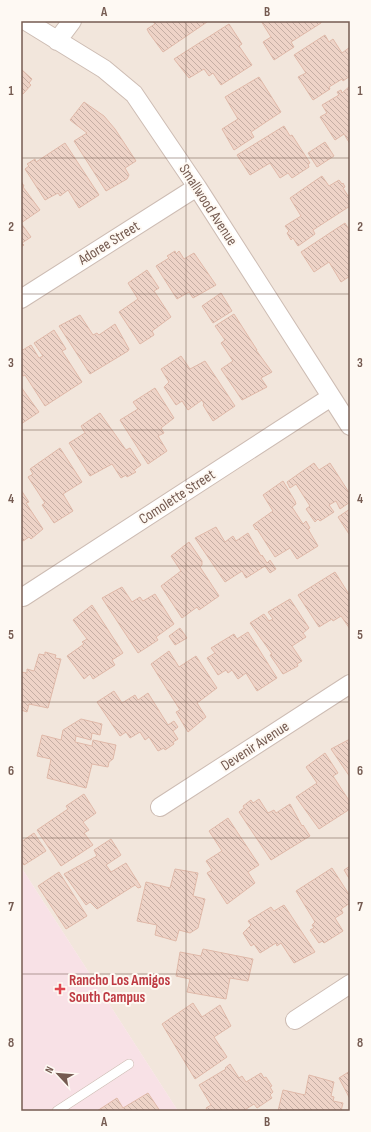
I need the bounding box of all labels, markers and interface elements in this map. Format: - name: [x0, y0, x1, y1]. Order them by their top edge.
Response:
- text: A: [100, 4, 108, 20]
- text: B: [264, 4, 270, 20]
- text: 1: [8, 83, 14, 99]
- text: 1: [357, 83, 363, 99]
- street label: Smallwood Avenue: [175, 161, 241, 249]
- street label: Adoree Street: [74, 216, 144, 270]
- text: 2: [8, 219, 14, 235]
- text: 2: [357, 219, 363, 235]
- text: 3: [8, 355, 14, 371]
- text: 3: [357, 355, 363, 371]
- street label: Comolette Street: [135, 465, 219, 529]
- text: 4: [8, 491, 14, 507]
- text: 4: [357, 491, 363, 507]
- text: 5: [8, 627, 14, 643]
- text: 5: [357, 627, 363, 643]
- street label: Devenir Avenue: [217, 717, 293, 775]
- text: 6: [8, 763, 14, 779]
- text: 6: [357, 763, 363, 779]
- text: 7: [8, 899, 14, 915]
- text: 7: [357, 899, 363, 915]
- place label: Rancho Los Amigos South Campus: [69, 971, 170, 1007]
- marker: Rancho Los Amigos South Campus: [54, 983, 66, 995]
- text: 8: [8, 1035, 14, 1051]
- text: 8: [357, 1035, 363, 1051]
- north arrow: [38, 1054, 78, 1094]
- text: N: [42, 1064, 57, 1075]
- text: A: [100, 1114, 108, 1130]
- text: B: [264, 1114, 270, 1130]

